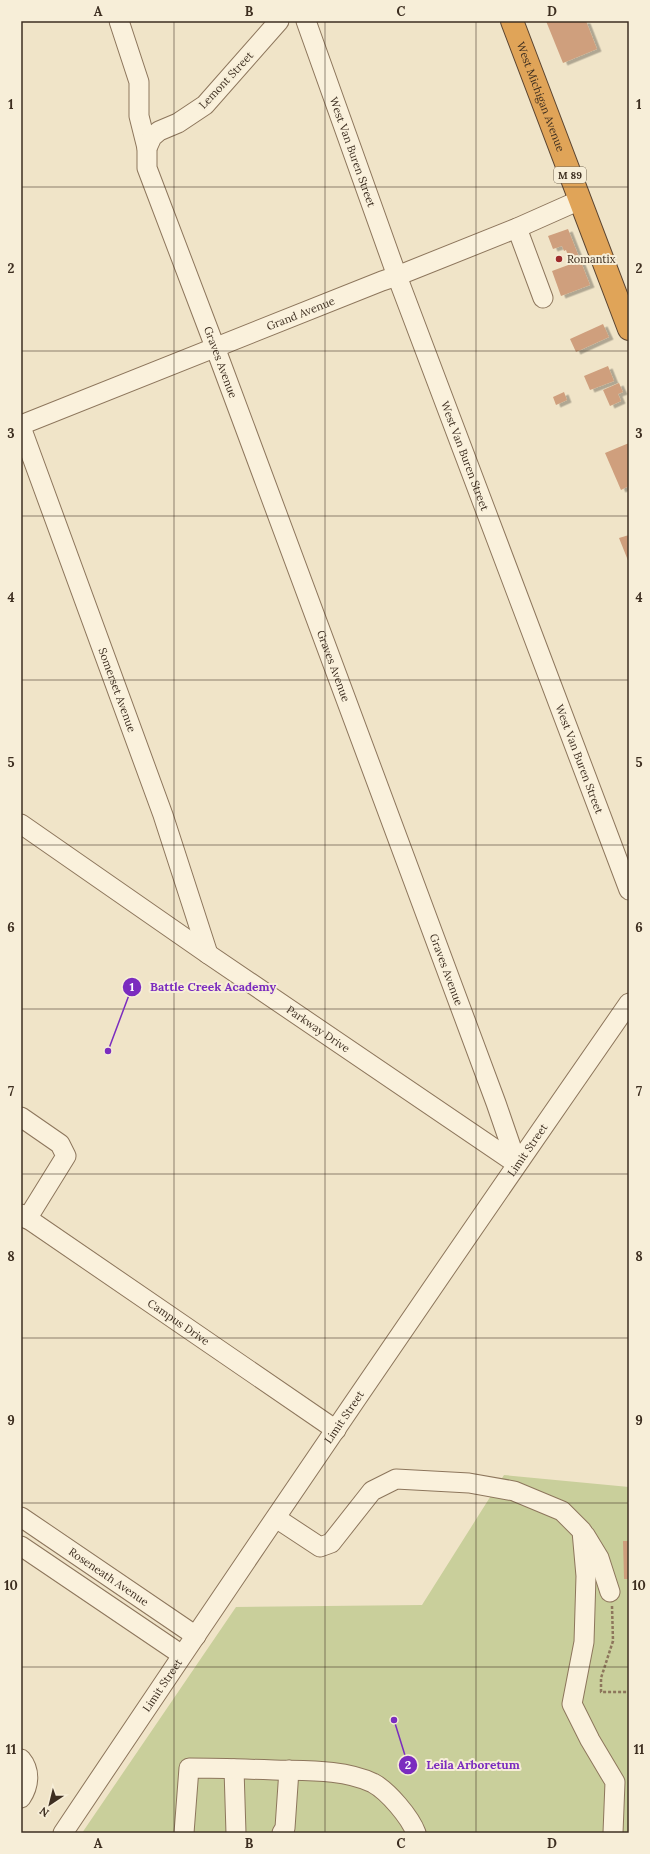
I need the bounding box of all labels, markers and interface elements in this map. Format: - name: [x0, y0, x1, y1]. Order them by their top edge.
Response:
- text: A: [94, 3, 103, 20]
- text: B: [245, 3, 254, 20]
- text: C: [397, 3, 406, 20]
- text: D: [547, 3, 557, 20]
- street label: West Michigan Avenue: [514, 40, 568, 154]
- street label: Lemont Street: [196, 48, 257, 112]
- street label: West Van Buren Street: [327, 95, 379, 209]
- text: 1: [8, 96, 14, 113]
- text: 1: [636, 96, 642, 113]
- road number: M 89: [554, 167, 586, 183]
- place label: Romantix: [567, 252, 616, 266]
- marker: Romantix: [554, 254, 564, 264]
- text: 2: [8, 260, 15, 277]
- text: 2: [636, 260, 643, 277]
- street label: Grand Avenue: [264, 294, 337, 333]
- street label: Graves Avenue: [201, 324, 240, 400]
- street label: West Van Buren Street: [438, 399, 492, 513]
- text: 3: [7, 425, 15, 442]
- text: 3: [635, 425, 643, 442]
- text: 4: [7, 589, 15, 606]
- text: 4: [635, 589, 643, 606]
- street label: Graves Avenue: [314, 628, 353, 704]
- street label: Somerset Avenue: [95, 646, 139, 734]
- street label: West Van Buren Street: [552, 702, 607, 816]
- text: 5: [7, 754, 15, 771]
- text: 5: [635, 754, 643, 771]
- text: 6: [7, 919, 15, 936]
- text: 6: [635, 919, 643, 936]
- street label: Graves Avenue: [427, 932, 466, 1007]
- callout: Battle Creek Academy: [122, 975, 284, 999]
- text: 1: [130, 979, 135, 994]
- text: Battle Creek Academy: [150, 979, 276, 994]
- street label: Parkway Drive: [284, 1002, 353, 1055]
- text: 7: [8, 1083, 14, 1100]
- text: 7: [636, 1083, 642, 1100]
- street label: Limit Street: [504, 1120, 551, 1179]
- text: 8: [7, 1248, 15, 1265]
- text: 8: [635, 1248, 643, 1265]
- street label: Campus Drive: [145, 1296, 212, 1348]
- street label: Limit Street: [321, 1387, 367, 1446]
- text: 9: [7, 1412, 15, 1429]
- text: 9: [635, 1412, 643, 1429]
- street label: Roseneath Avenue: [66, 1544, 151, 1609]
- text: 10: [4, 1577, 18, 1594]
- text: 10: [632, 1577, 646, 1594]
- street label: Limit Street: [139, 1655, 185, 1714]
- text: 11: [6, 1741, 16, 1758]
- text: 11: [634, 1741, 644, 1758]
- callout: Leila Arboretum: [398, 1753, 528, 1777]
- text: 2: [405, 1757, 411, 1772]
- text: Leila Arboretum: [426, 1757, 520, 1772]
- north arrow: [30, 1784, 70, 1824]
- text: N: [36, 1804, 52, 1820]
- text: A: [94, 1835, 103, 1852]
- text: B: [245, 1835, 254, 1852]
- text: C: [397, 1835, 406, 1852]
- text: D: [547, 1835, 557, 1852]

